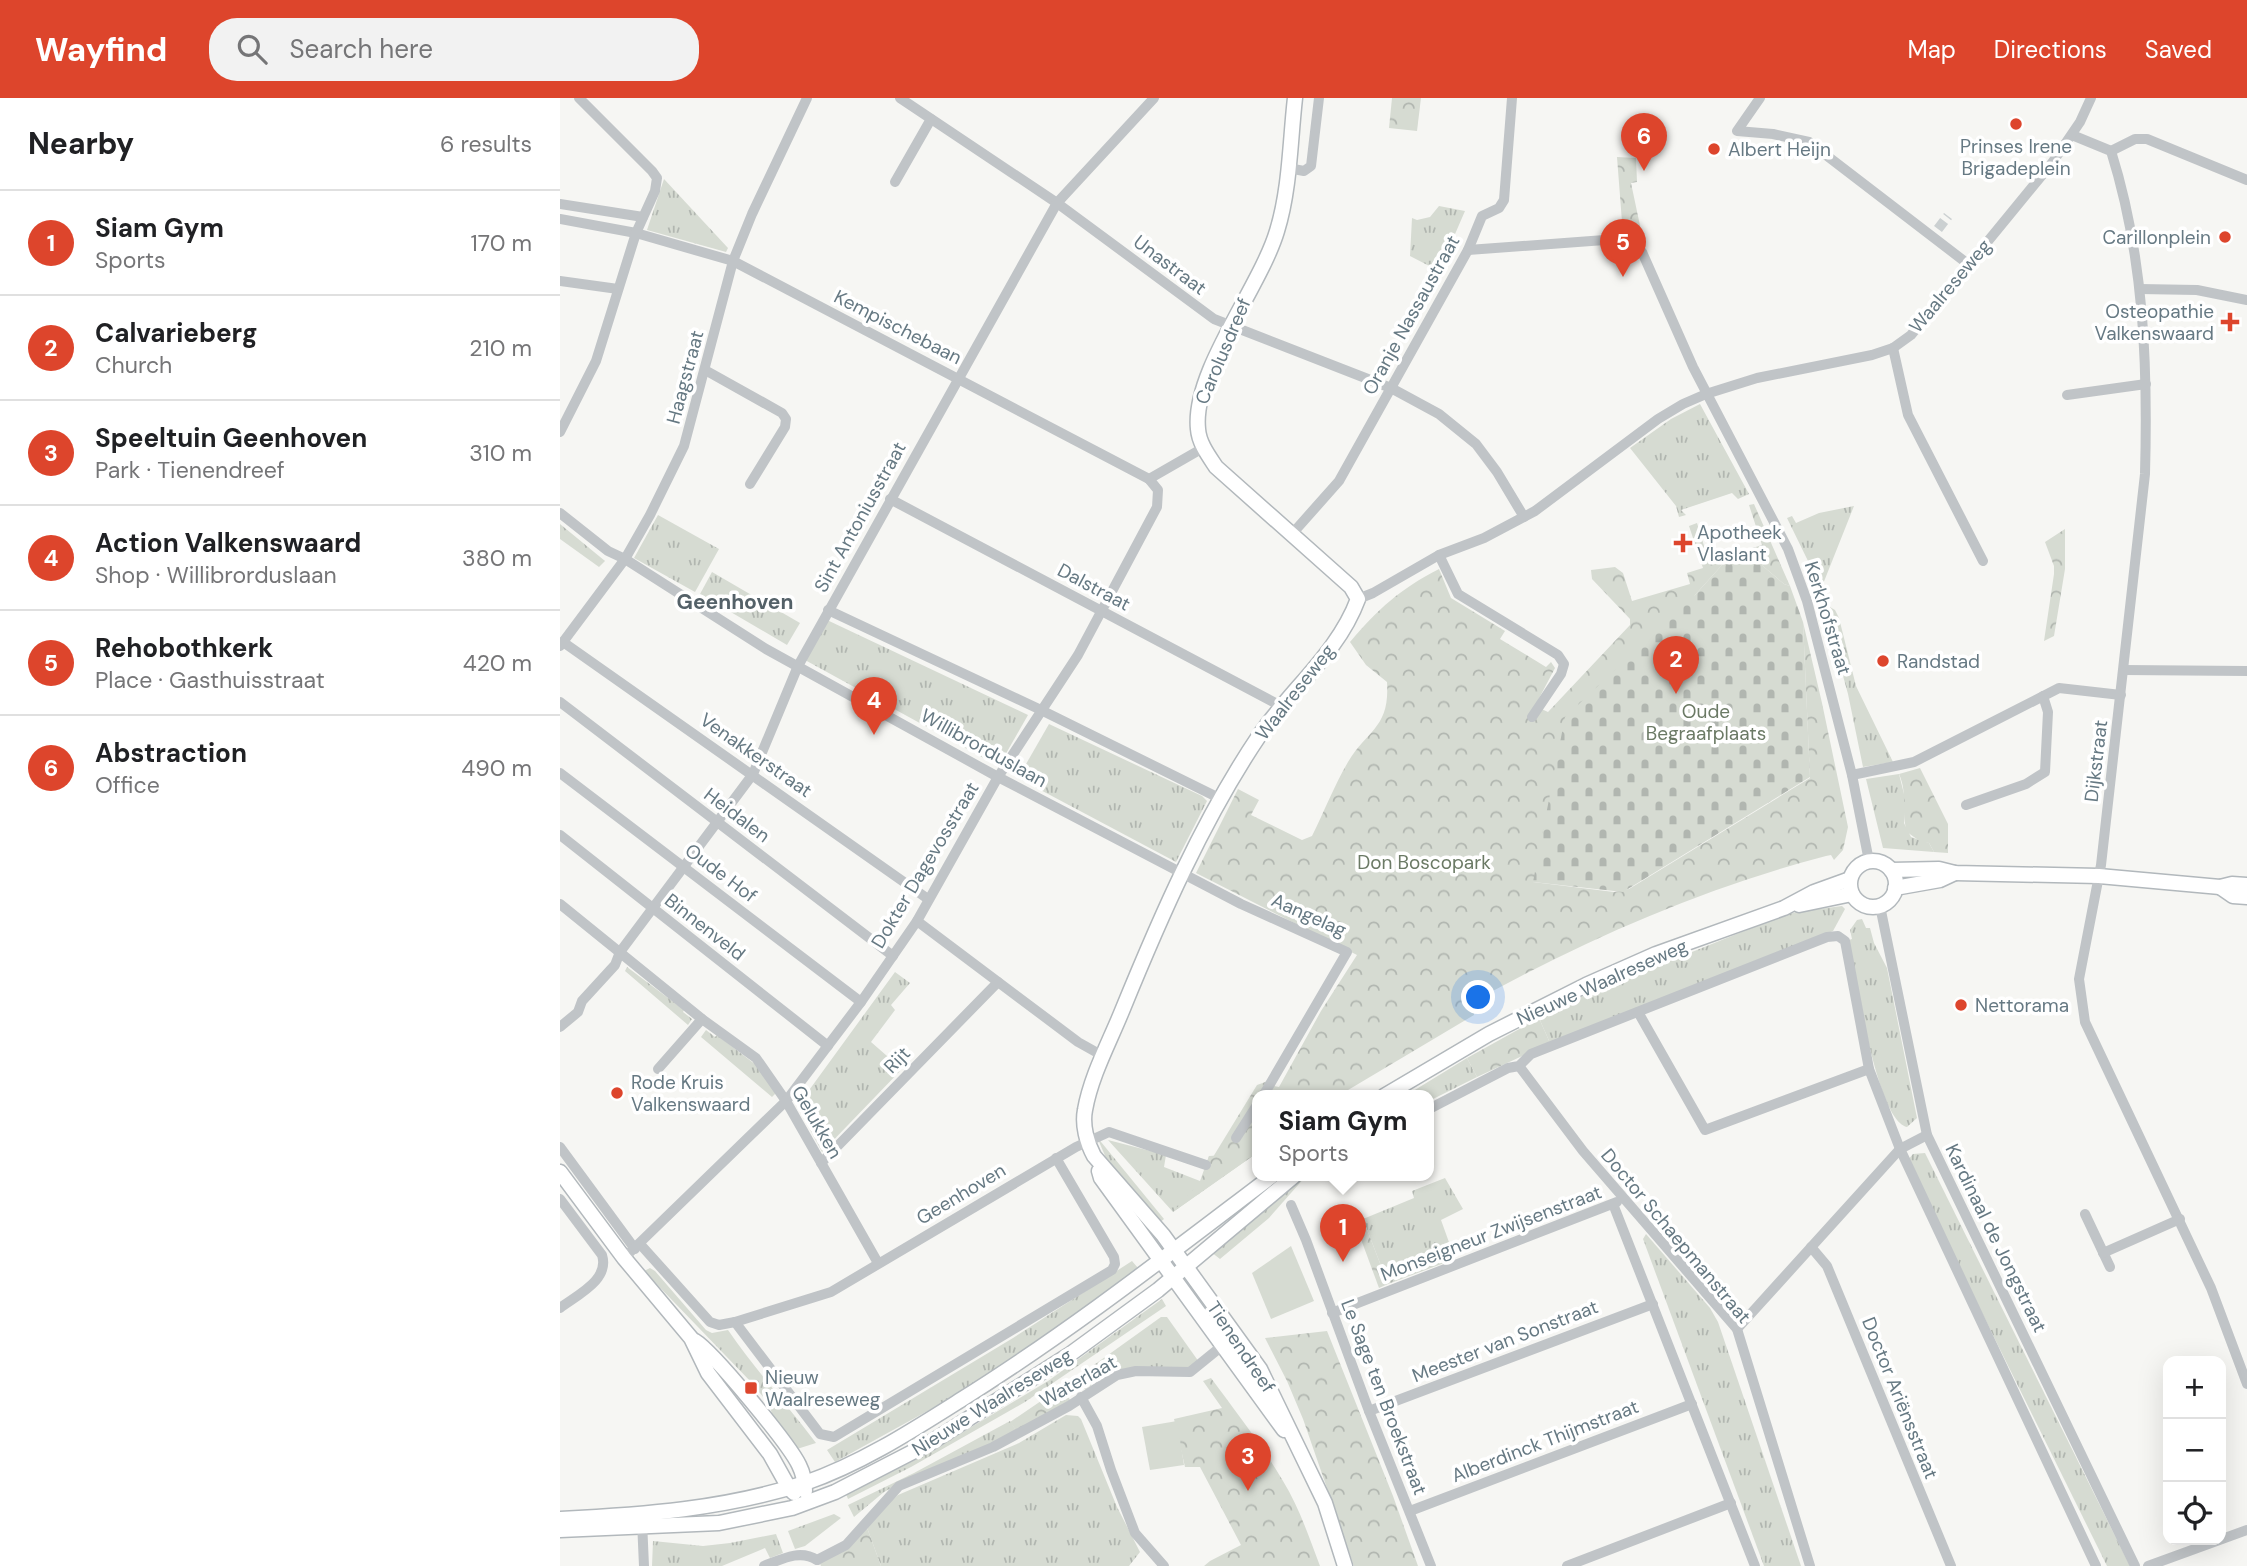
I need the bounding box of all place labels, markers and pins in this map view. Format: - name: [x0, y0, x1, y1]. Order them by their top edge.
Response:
- pin: 6: [1621, 113, 1667, 171]
- marker: Prinses Irene Brigadeplein: [2008, 116, 2024, 132]
- place label: Prinses Irene Brigadeplein: [1960, 134, 2072, 181]
- place label: Albert Heijn: [1728, 137, 1831, 162]
- marker: Albert Heijn: [1706, 141, 1722, 157]
- pin: 5: [1600, 219, 1646, 277]
- place label: Carillonplein: [2102, 225, 2211, 250]
- marker: Carillonplein: [2217, 229, 2233, 245]
- place label: Osteopathie Valkenswaard: [2095, 299, 2214, 346]
- marker: Osteopathie Valkenswaard: [2220, 312, 2240, 332]
- place label: Apotheek Vlaslant: [1697, 520, 1782, 567]
- marker: Apotheek Vlaslant: [1675, 535, 1691, 551]
- pin: 2: [1653, 636, 1699, 694]
- place label: Randstad: [1897, 649, 1980, 674]
- marker: Randstad: [1875, 653, 1891, 669]
- pin: 4: [851, 677, 897, 735]
- place label: Nettorama: [1975, 993, 2069, 1018]
- marker: Nettorama: [1953, 997, 1969, 1013]
- place label: Rode Kruis Valkenswaard: [631, 1070, 750, 1117]
- marker: Rode Kruis Valkenswaard: [609, 1085, 625, 1101]
- pin: 1: [1320, 1204, 1366, 1262]
- place label: Nieuw Waalreseweg: [765, 1365, 881, 1412]
- marker: Nieuw Waalreseweg: [743, 1380, 759, 1396]
- pin: 3: [1225, 1433, 1271, 1491]

